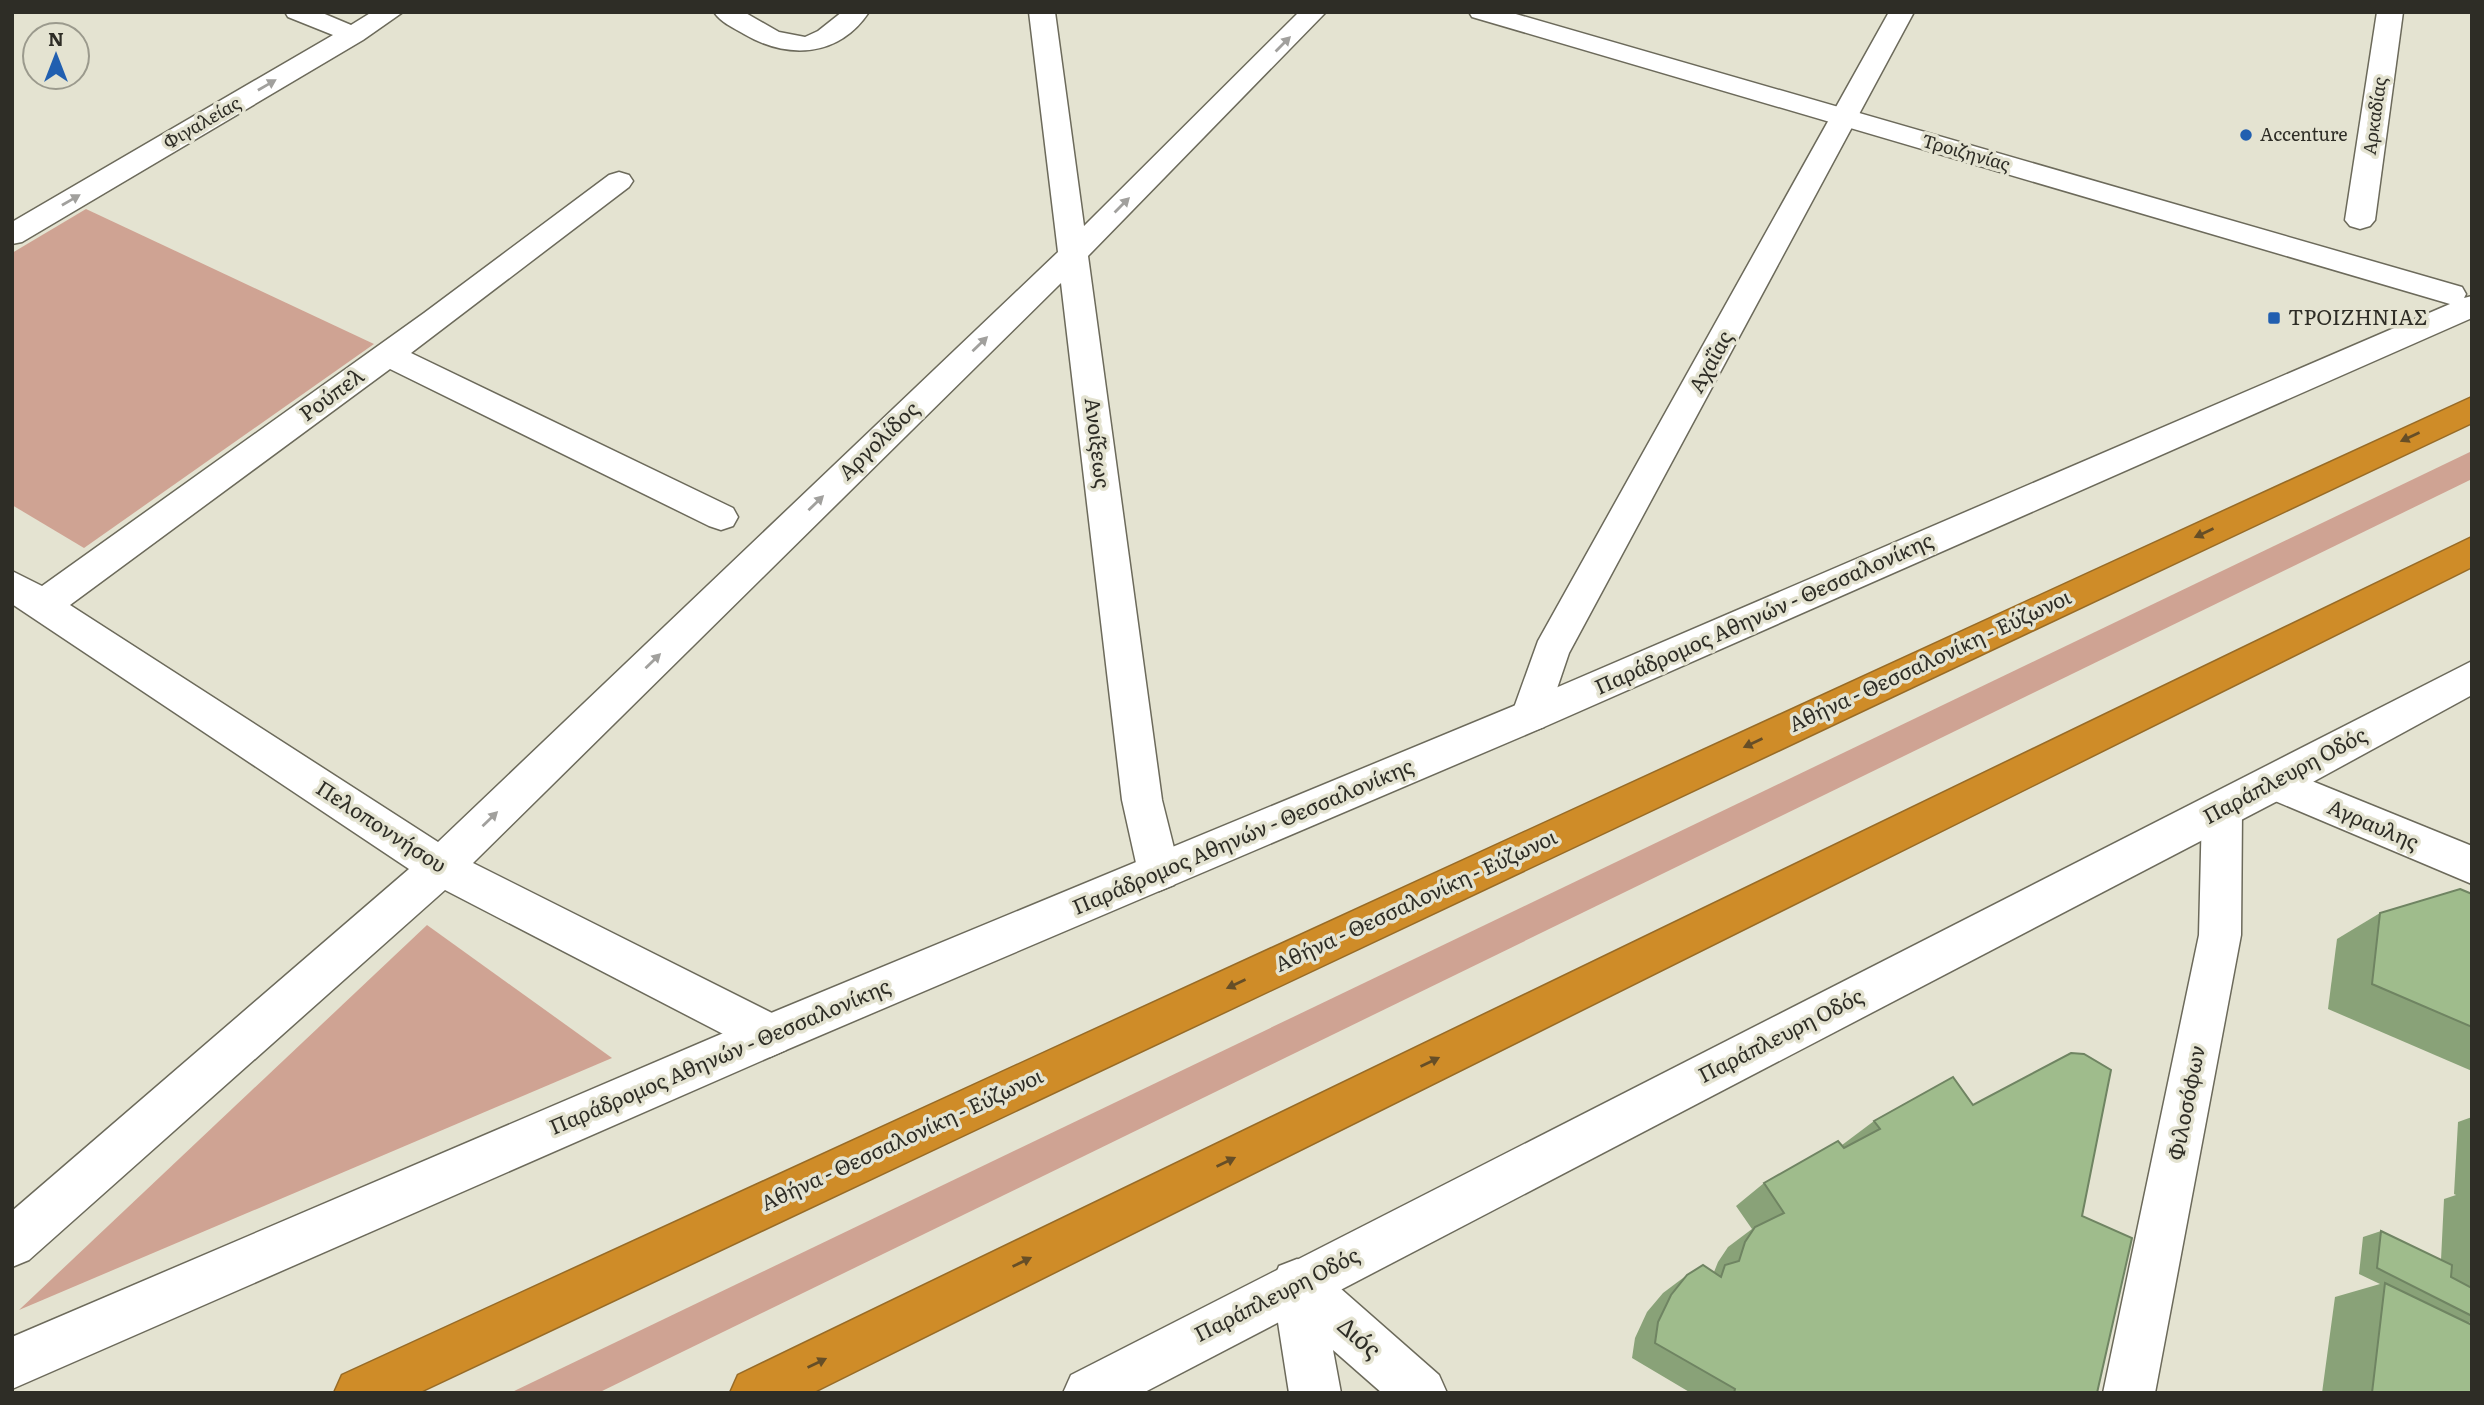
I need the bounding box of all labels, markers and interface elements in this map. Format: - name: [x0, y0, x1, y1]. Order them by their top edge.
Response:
- north arrow: [21, 21, 91, 91]
- text: N: [48, 24, 64, 52]
- one-way arrow: [1274, 36, 1290, 53]
- street label: Αρκαδίας: [2355, 75, 2392, 157]
- one-way arrow: [258, 79, 277, 91]
- street label: Φιγαλείας: [157, 89, 245, 155]
- place label: Accenture: [2260, 120, 2348, 147]
- street label: Τροιζηνίας: [1919, 126, 2014, 177]
- marker: Accenture: [2238, 127, 2254, 143]
- one-way arrow: [62, 194, 81, 206]
- one-way arrow: [1113, 196, 1130, 213]
- place label: ΤΡΟΙΖΗΝΙΑΣ: [2288, 300, 2427, 331]
- marker: ΤΡΟΙΖΗΝΙΑΣ: [2266, 310, 2282, 326]
- street label: Αχαΐας: [1679, 324, 1739, 398]
- one-way arrow: [971, 336, 988, 353]
- street label: Ρούπελ: [292, 358, 370, 427]
- street label: Αργολίδος: [830, 393, 925, 486]
- street label: Ανοίξεως: [1079, 395, 1120, 490]
- one-way arrow: [2400, 432, 2420, 443]
- one-way arrow: [807, 495, 824, 511]
- street label: Παράδρομος Αθηνών - Θεσσαλονίκης: [1589, 523, 1937, 701]
- one-way arrow: [2194, 528, 2214, 539]
- street label: Αθήνα - Θεσσαλονίκη - Εύζωνοι: [1783, 579, 2076, 738]
- one-way arrow: [644, 653, 661, 669]
- street label: Παράπλευρη Οδός: [2196, 717, 2371, 830]
- one-way arrow: [1743, 738, 1763, 749]
- street label: Παράδρομος Αθηνών - Θεσσαλονίκης: [1067, 749, 1417, 921]
- street label: Πελοποννήσου: [311, 771, 454, 879]
- street label: Αγραυλης: [2323, 790, 2424, 856]
- one-way arrow: [481, 811, 498, 828]
- street label: Αθήνα - Θεσσαλονίκη - Εύζωνοι: [1269, 819, 1562, 978]
- street label: Παράδρομος Αθηνών - Θεσσαλονίκης: [544, 969, 894, 1141]
- one-way arrow: [1226, 979, 1246, 990]
- street label: Παράπλευρη Οδός: [1692, 979, 1868, 1089]
- street label: Φιλοσόφων: [2158, 1042, 2211, 1163]
- one-way arrow: [1420, 1056, 1440, 1068]
- street label: Αθήνα - Θεσσαλονίκη - Εύζωνοι: [755, 1058, 1048, 1217]
- one-way arrow: [1216, 1157, 1236, 1168]
- street label: Παράπλευρη Οδός: [1188, 1238, 1364, 1348]
- one-way arrow: [1012, 1257, 1032, 1268]
- street label: Διός: [1331, 1307, 1390, 1365]
- one-way arrow: [807, 1357, 827, 1368]

